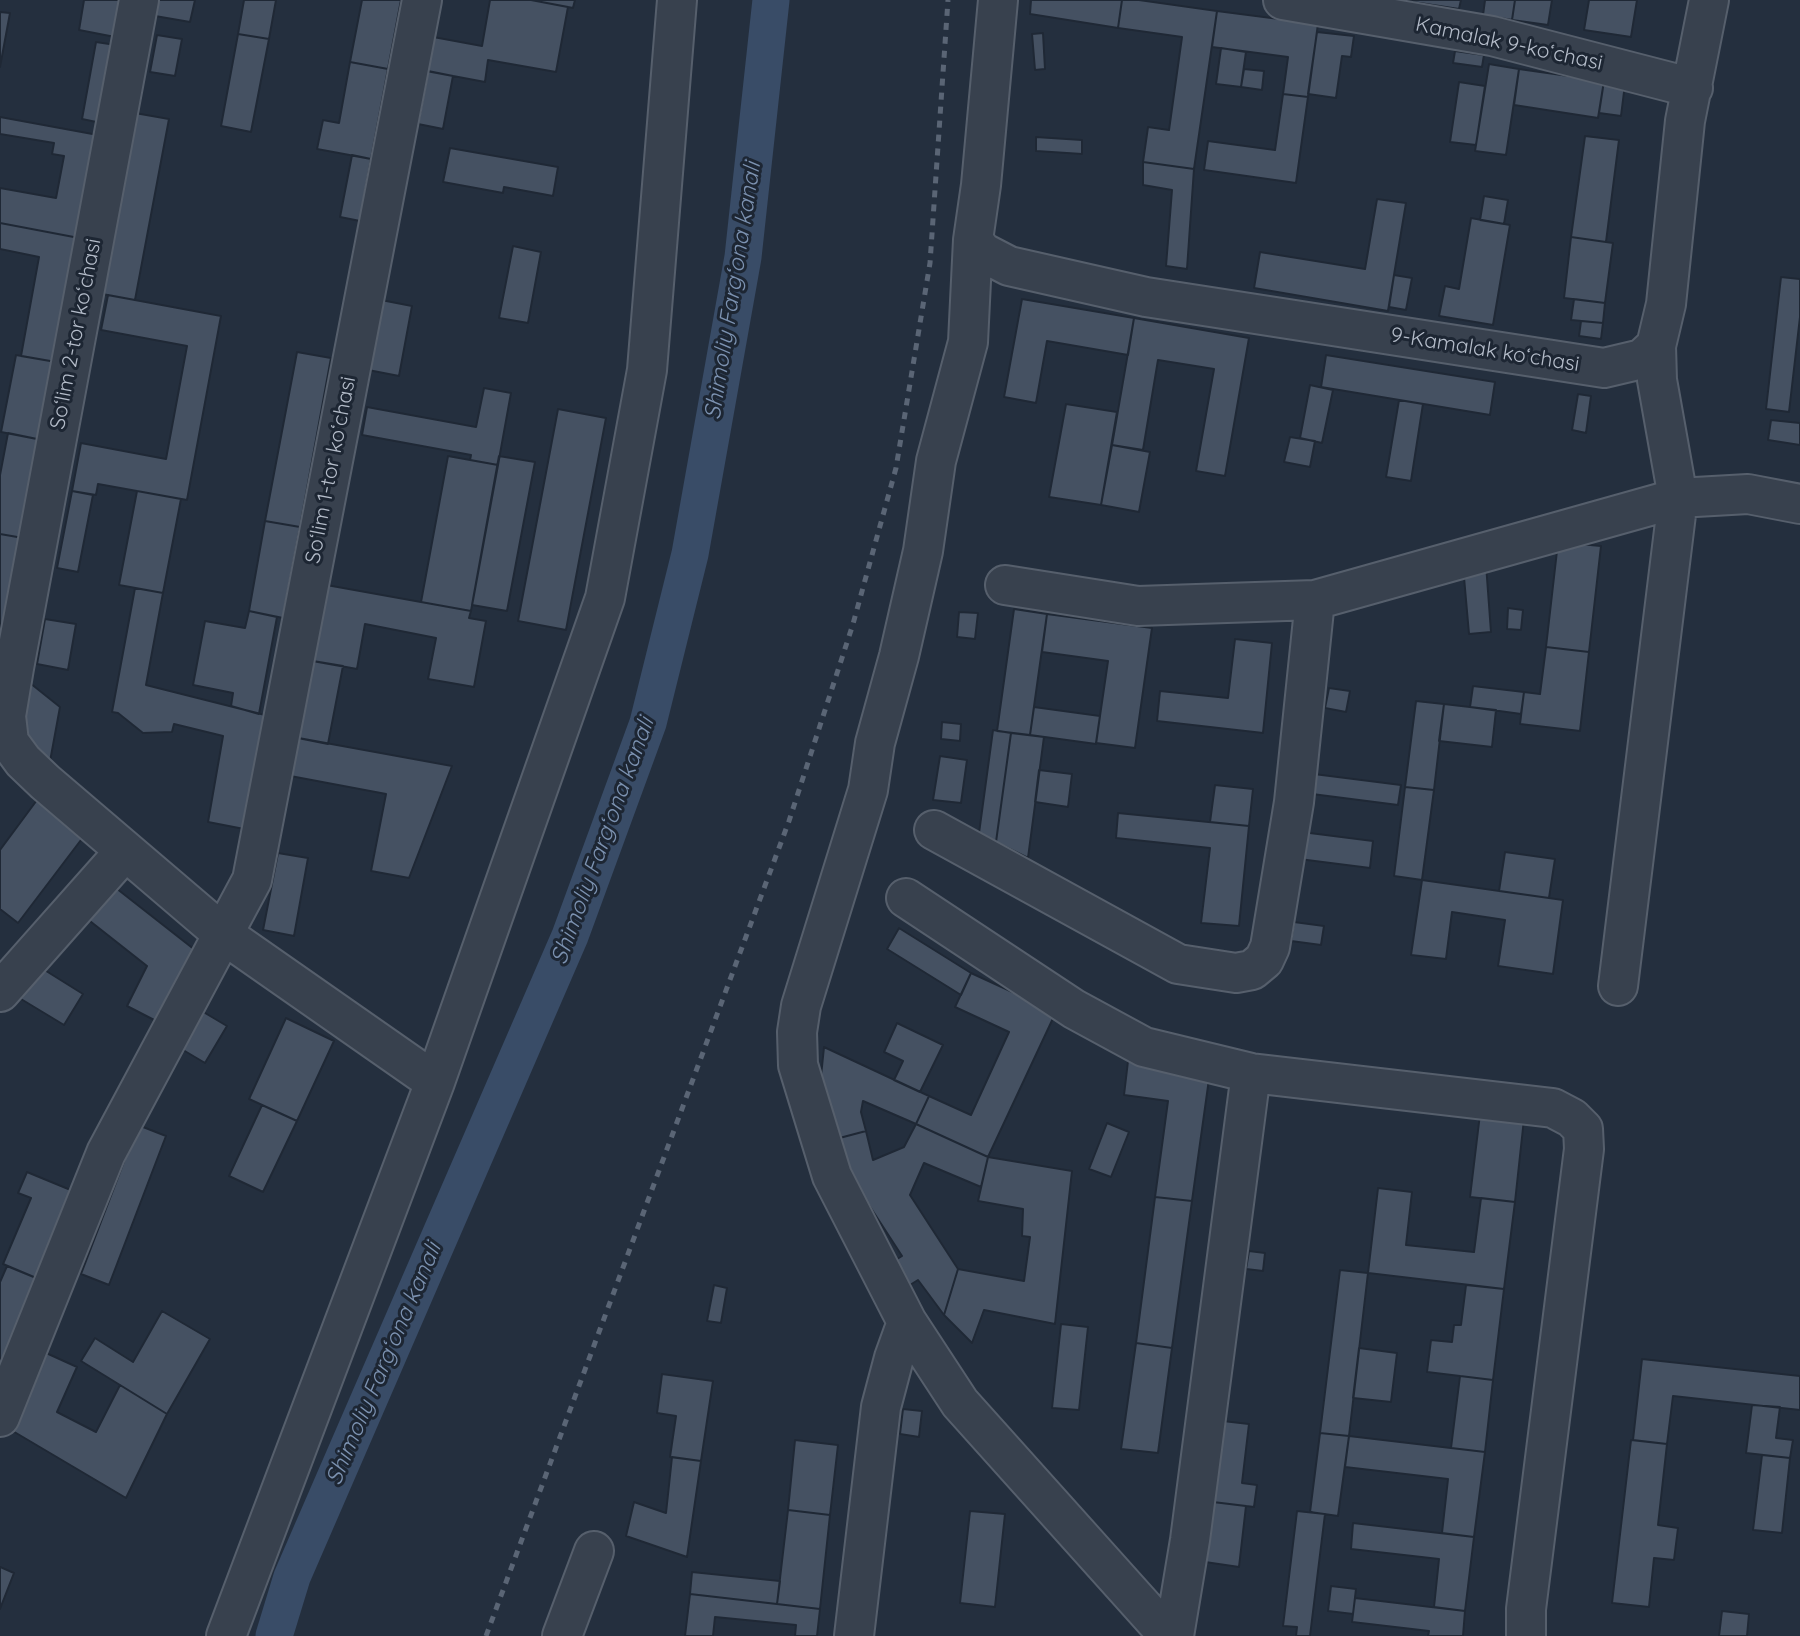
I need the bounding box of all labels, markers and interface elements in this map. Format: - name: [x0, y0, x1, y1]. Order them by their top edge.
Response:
- street label: Kamalak 9-koʻchasi: [1413, 12, 1605, 76]
- water label: Shimoliy Fargʻona kanali: [699, 160, 767, 422]
- street label: Soʻlim 2-tor koʻchasi: [45, 237, 107, 431]
- street label: 9-Kamalak koʻchasi: [1389, 323, 1581, 377]
- street label: Soʻlim 1-tor koʻchasi: [301, 374, 361, 566]
- water label: Shimoliy Fargʻona kanali: [546, 714, 660, 968]
- water label: Shimoliy Fargʻona kanali: [320, 1239, 448, 1489]

